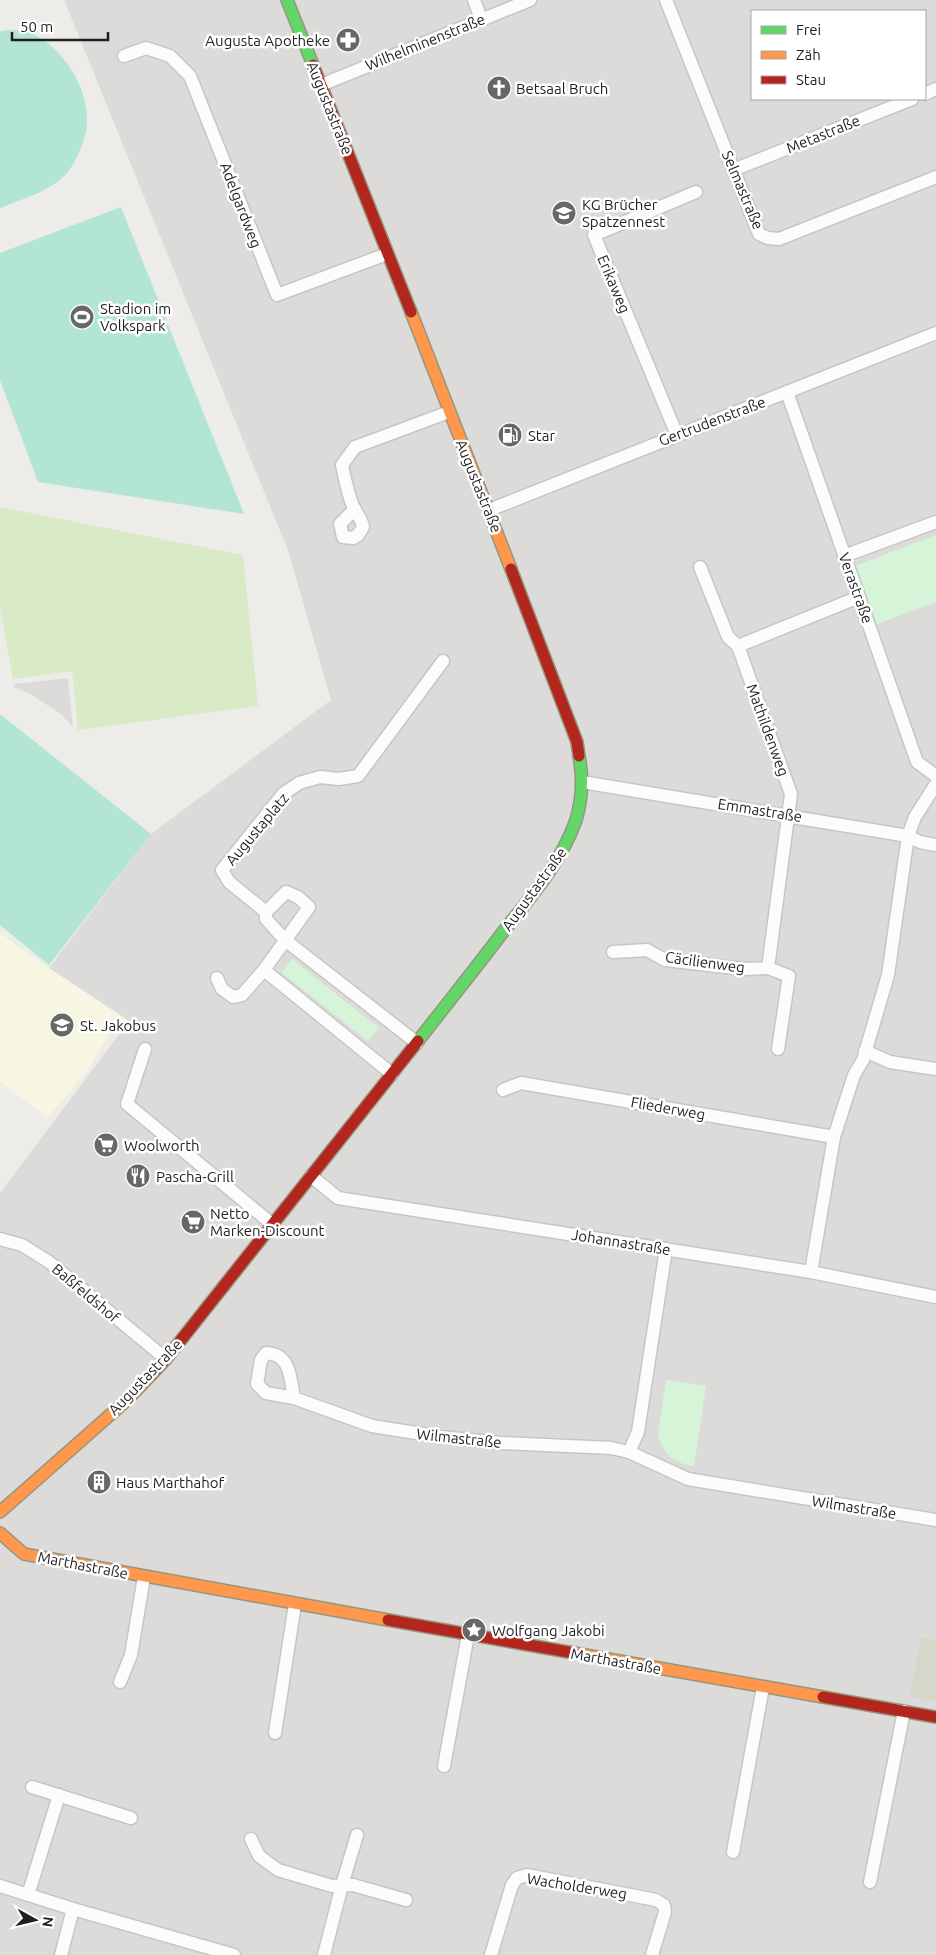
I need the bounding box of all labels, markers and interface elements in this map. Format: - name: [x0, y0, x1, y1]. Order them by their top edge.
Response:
- scale bar: [12, 10, 109, 42]
- street label: Wilhelminenstraße: [363, 10, 487, 74]
- legend: [751, 10, 926, 100]
- text: 50 m: [20, 18, 53, 35]
- text: Frei: [796, 21, 821, 38]
- pharmacy icon: Augusta Apotheke: [335, 27, 361, 53]
- place label: Augusta Apotheke: [205, 32, 330, 49]
- text: Zäh: [796, 46, 821, 63]
- street label: Augustastraße: [304, 59, 356, 157]
- text: Stau: [796, 71, 826, 88]
- church icon: Betsaal Bruch: [486, 75, 512, 101]
- place label: Betsaal Bruch: [516, 80, 608, 97]
- street label: Metastraße: [784, 112, 862, 156]
- street label: Selmastraße: [719, 148, 767, 232]
- street label: Adelgardweg: [217, 160, 265, 250]
- place label: KG Brücher Spatzennest: [582, 196, 665, 230]
- school or university icon: KG Brücher Spatzennest: [551, 200, 577, 226]
- street label: Erikaweg: [594, 252, 634, 316]
- place label: Stadion im Volkspark: [100, 300, 171, 334]
- sports icon: Stadion im Volkspark: [69, 304, 95, 330]
- street label: Gertrudenstraße: [656, 393, 768, 449]
- fuel station icon: Star: [497, 422, 523, 448]
- place label: Star: [528, 427, 555, 444]
- street label: Augustastraße: [453, 437, 505, 535]
- street label: Verastraße: [835, 550, 877, 626]
- street label: Mathildenweg: [743, 682, 793, 778]
- street label: Augustaplatz: [222, 789, 292, 868]
- street label: Emmastraße: [717, 795, 803, 825]
- street label: Augustastraße: [498, 844, 570, 934]
- street label: Cäcilienweg: [664, 948, 746, 976]
- school or university icon: St. Jakobus: [49, 1012, 75, 1038]
- place label: St. Jakobus: [80, 1017, 156, 1034]
- street label: Fliederweg: [629, 1093, 707, 1123]
- supermarket icon: Woolworth: [93, 1132, 119, 1158]
- place label: Woolworth: [124, 1137, 200, 1154]
- restaurant icon: Pascha-Grill: [125, 1163, 151, 1189]
- place label: Pascha-Grill: [156, 1168, 234, 1185]
- place label: Netto Marken-Discount: [210, 1205, 325, 1239]
- supermarket icon: Netto Marken-Discount: [180, 1209, 206, 1235]
- street label: Johannastraße: [570, 1226, 672, 1258]
- street label: Baßfeldshof: [49, 1260, 123, 1326]
- street label: Augustastraße: [105, 1336, 185, 1418]
- street label: Wilmastraße: [416, 1425, 502, 1451]
- building icon: Haus Marthahof: [86, 1469, 112, 1495]
- place label: Haus Marthahof: [116, 1474, 225, 1491]
- street label: Wilmastraße: [810, 1492, 898, 1522]
- street label: Marthastraße: [36, 1548, 130, 1582]
- place icon: Wolfgang Jakobi: [461, 1617, 487, 1643]
- place label: Wolfgang Jakobi: [492, 1622, 605, 1639]
- street label: Marthastraße: [569, 1645, 663, 1677]
- street label: Wacholderweg: [526, 1870, 628, 1902]
- north arrow: [10, 1895, 60, 1945]
- text: N: [39, 1916, 57, 1928]

